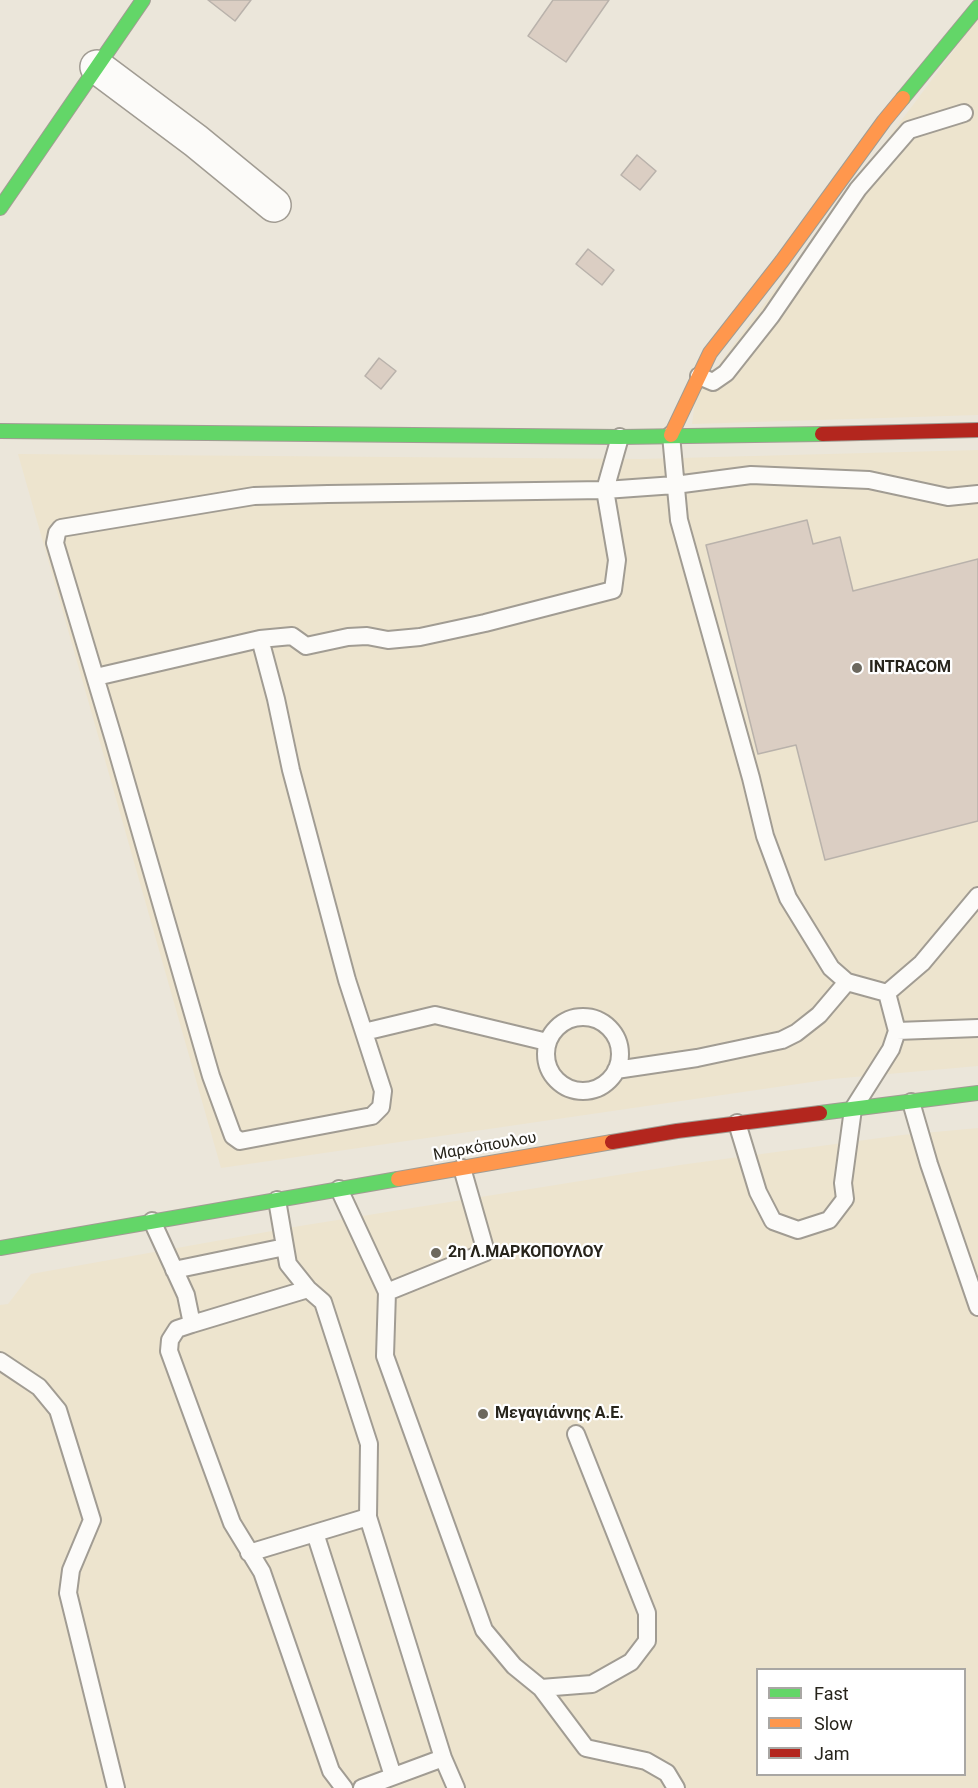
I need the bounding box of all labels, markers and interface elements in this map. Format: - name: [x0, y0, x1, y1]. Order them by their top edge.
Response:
- place label: INTRACOM: [869, 658, 951, 678]
- marker: INTRACOM: [850, 661, 864, 675]
- street label: Μαρκόπουλου: [432, 1128, 538, 1166]
- place label: 2η Λ.ΜΑΡΚΟΠΟΥΛΟΥ: [448, 1243, 603, 1263]
- marker: 2η Λ.ΜΑΡΚΟΠΟΥΛΟΥ: [429, 1246, 443, 1260]
- place label: Μεγαγιάννης Α.Ε.: [495, 1404, 624, 1424]
- marker: Μεγαγιάννης Α.Ε.: [476, 1407, 490, 1421]
- legend: [756, 1668, 966, 1776]
- text: Fast: [814, 1683, 849, 1704]
- text: Slow: [814, 1713, 853, 1734]
- text: Jam: [814, 1743, 850, 1764]

